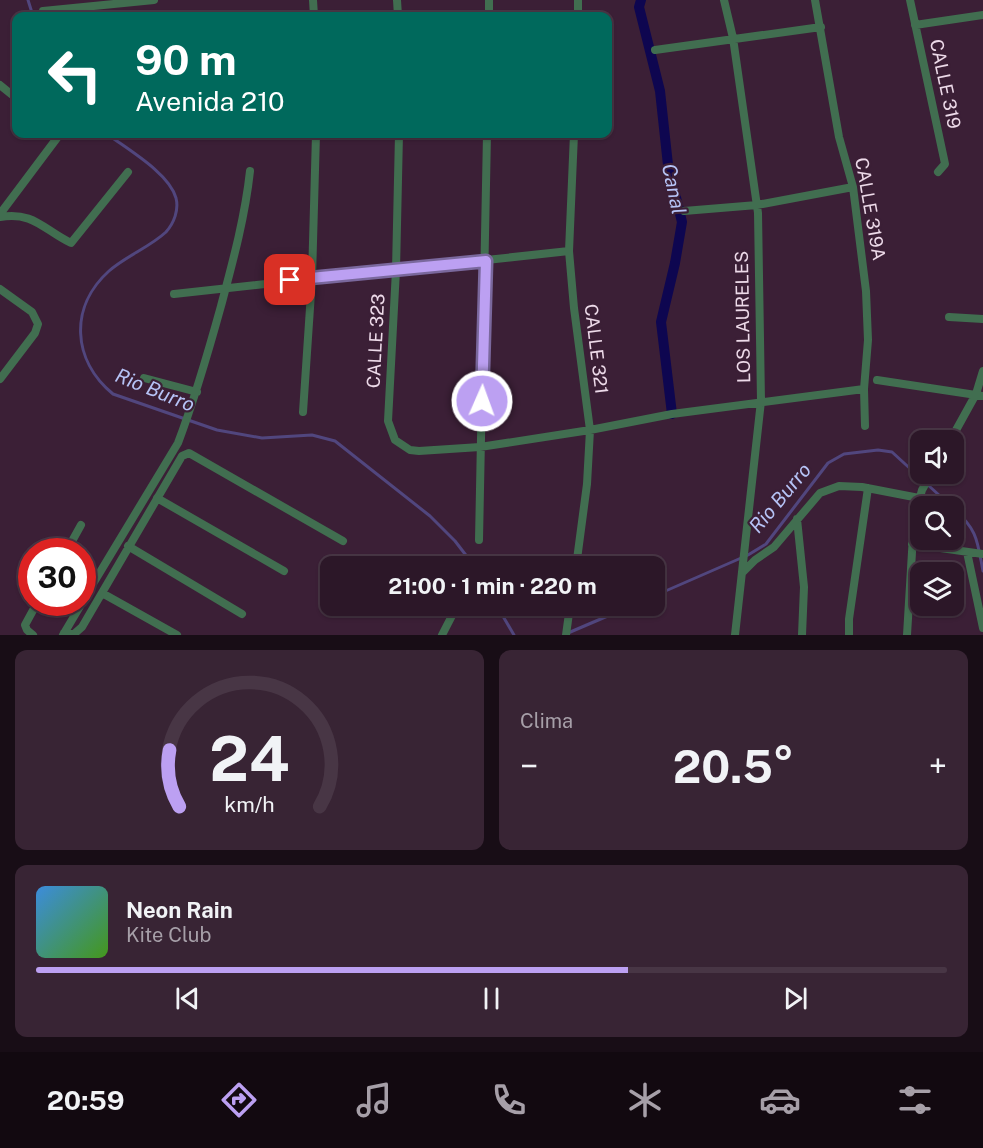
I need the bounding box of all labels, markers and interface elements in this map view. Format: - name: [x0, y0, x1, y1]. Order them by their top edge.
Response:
- text: 90 m: [135, 35, 237, 84]
- icon: left: [36, 36, 114, 114]
- street label: CALLE 319: [926, 37, 965, 131]
- text: Avenida 210: [135, 85, 285, 117]
- street label: CALLE 319A: [851, 156, 890, 262]
- water label: Canal: [657, 161, 691, 217]
- street label: LOS LAURELES: [731, 251, 754, 383]
- pin: [264, 254, 315, 305]
- icon: arrive: [273, 263, 306, 296]
- street label: CALLE 323: [363, 293, 388, 389]
- street label: CALLE 321: [581, 303, 612, 395]
- water label: Rio Burro: [112, 363, 198, 417]
- position arrow: [450, 369, 514, 433]
- map controls: [910, 430, 964, 616]
- button: sound: [910, 430, 964, 484]
- water label: Rio Burro: [744, 458, 816, 538]
- button: search: [910, 496, 964, 550]
- speed limit sign: 30: [18, 538, 96, 616]
- button: layers: [910, 562, 964, 616]
- text: 21:00 · 1 min · 220 m: [388, 573, 597, 599]
- text: Clima: [520, 709, 573, 733]
- text: 24: [209, 722, 290, 795]
- text: 20.5°: [673, 740, 794, 793]
- text: −: [520, 747, 538, 785]
- text: +: [929, 747, 947, 785]
- text: km/h: [224, 792, 275, 817]
- text: Neon Rain: [126, 897, 233, 923]
- text: Kite Club: [126, 923, 211, 947]
- icon: previous: [171, 982, 204, 1015]
- icon: pause: [475, 982, 508, 1015]
- icon: next: [779, 982, 812, 1015]
- icon: directions: [218, 1079, 260, 1121]
- icon: music: [353, 1079, 395, 1121]
- icon: phone: [488, 1079, 530, 1121]
- icon: climate: [624, 1079, 666, 1121]
- icon: car: [759, 1079, 801, 1121]
- icon: filters: [894, 1079, 936, 1121]
- text: 20:59: [47, 1084, 124, 1116]

